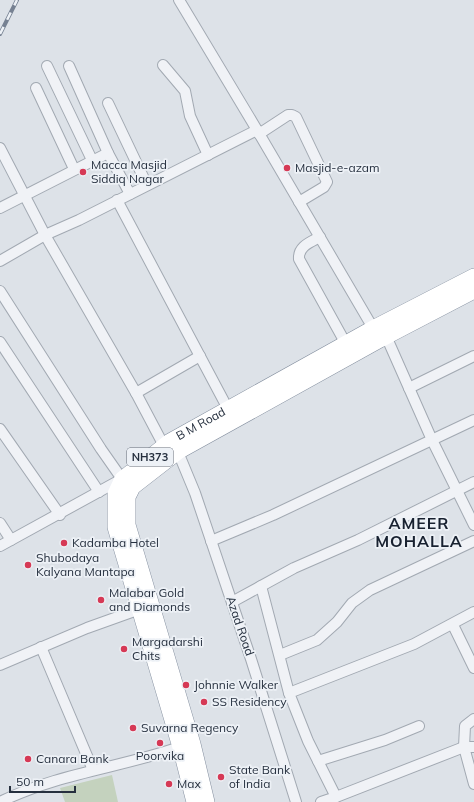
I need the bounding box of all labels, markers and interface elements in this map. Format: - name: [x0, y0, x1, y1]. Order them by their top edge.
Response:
- place label: Macca Masjid Siddiq Nagar: [91, 157, 167, 186]
- place label: Masjid-e-azam: [295, 160, 380, 175]
- marker: Masjid-e-azam: [282, 163, 292, 173]
- marker: Macca Masjid Siddiq Nagar: [78, 167, 88, 177]
- street label: B M Road: [173, 404, 228, 443]
- road number: NH373: [127, 448, 173, 466]
- district label: AMEER MOHALLA: [375, 513, 463, 551]
- place label: Kadamba Hotel: [72, 535, 159, 550]
- marker: Kadamba Hotel: [59, 538, 69, 548]
- place label: Shubodaya Kalyana Mantapa: [36, 550, 135, 579]
- marker: Shubodaya Kalyana Mantapa: [23, 560, 33, 570]
- place label: Malabar Gold and Diamonds: [109, 585, 190, 614]
- street label: Azad Road: [223, 594, 258, 658]
- marker: Malabar Gold and Diamonds: [96, 595, 106, 605]
- place label: Margadarshi Chits: [132, 634, 203, 663]
- marker: Margadarshi Chits: [119, 644, 129, 654]
- place label: Johnnie Walker: [194, 677, 279, 692]
- marker: Johnnie Walker: [181, 680, 191, 690]
- place label: SS Residency: [212, 694, 287, 709]
- marker: SS Residency: [199, 697, 209, 707]
- place label: Suvarna Regency: [141, 720, 239, 735]
- marker: Suvarna Regency: [128, 723, 138, 733]
- marker: Poorvika: [155, 738, 165, 748]
- place label: Poorvika: [136, 748, 184, 763]
- place label: Canara Bank: [36, 751, 109, 766]
- marker: Canara Bank: [23, 754, 33, 764]
- place label: State Bank of India: [229, 762, 291, 791]
- scale bar: [10, 768, 75, 794]
- marker: State Bank of India: [216, 772, 226, 782]
- text: 50 m: [16, 774, 44, 789]
- place label: Max: [177, 776, 201, 791]
- marker: Max: [164, 779, 174, 789]

